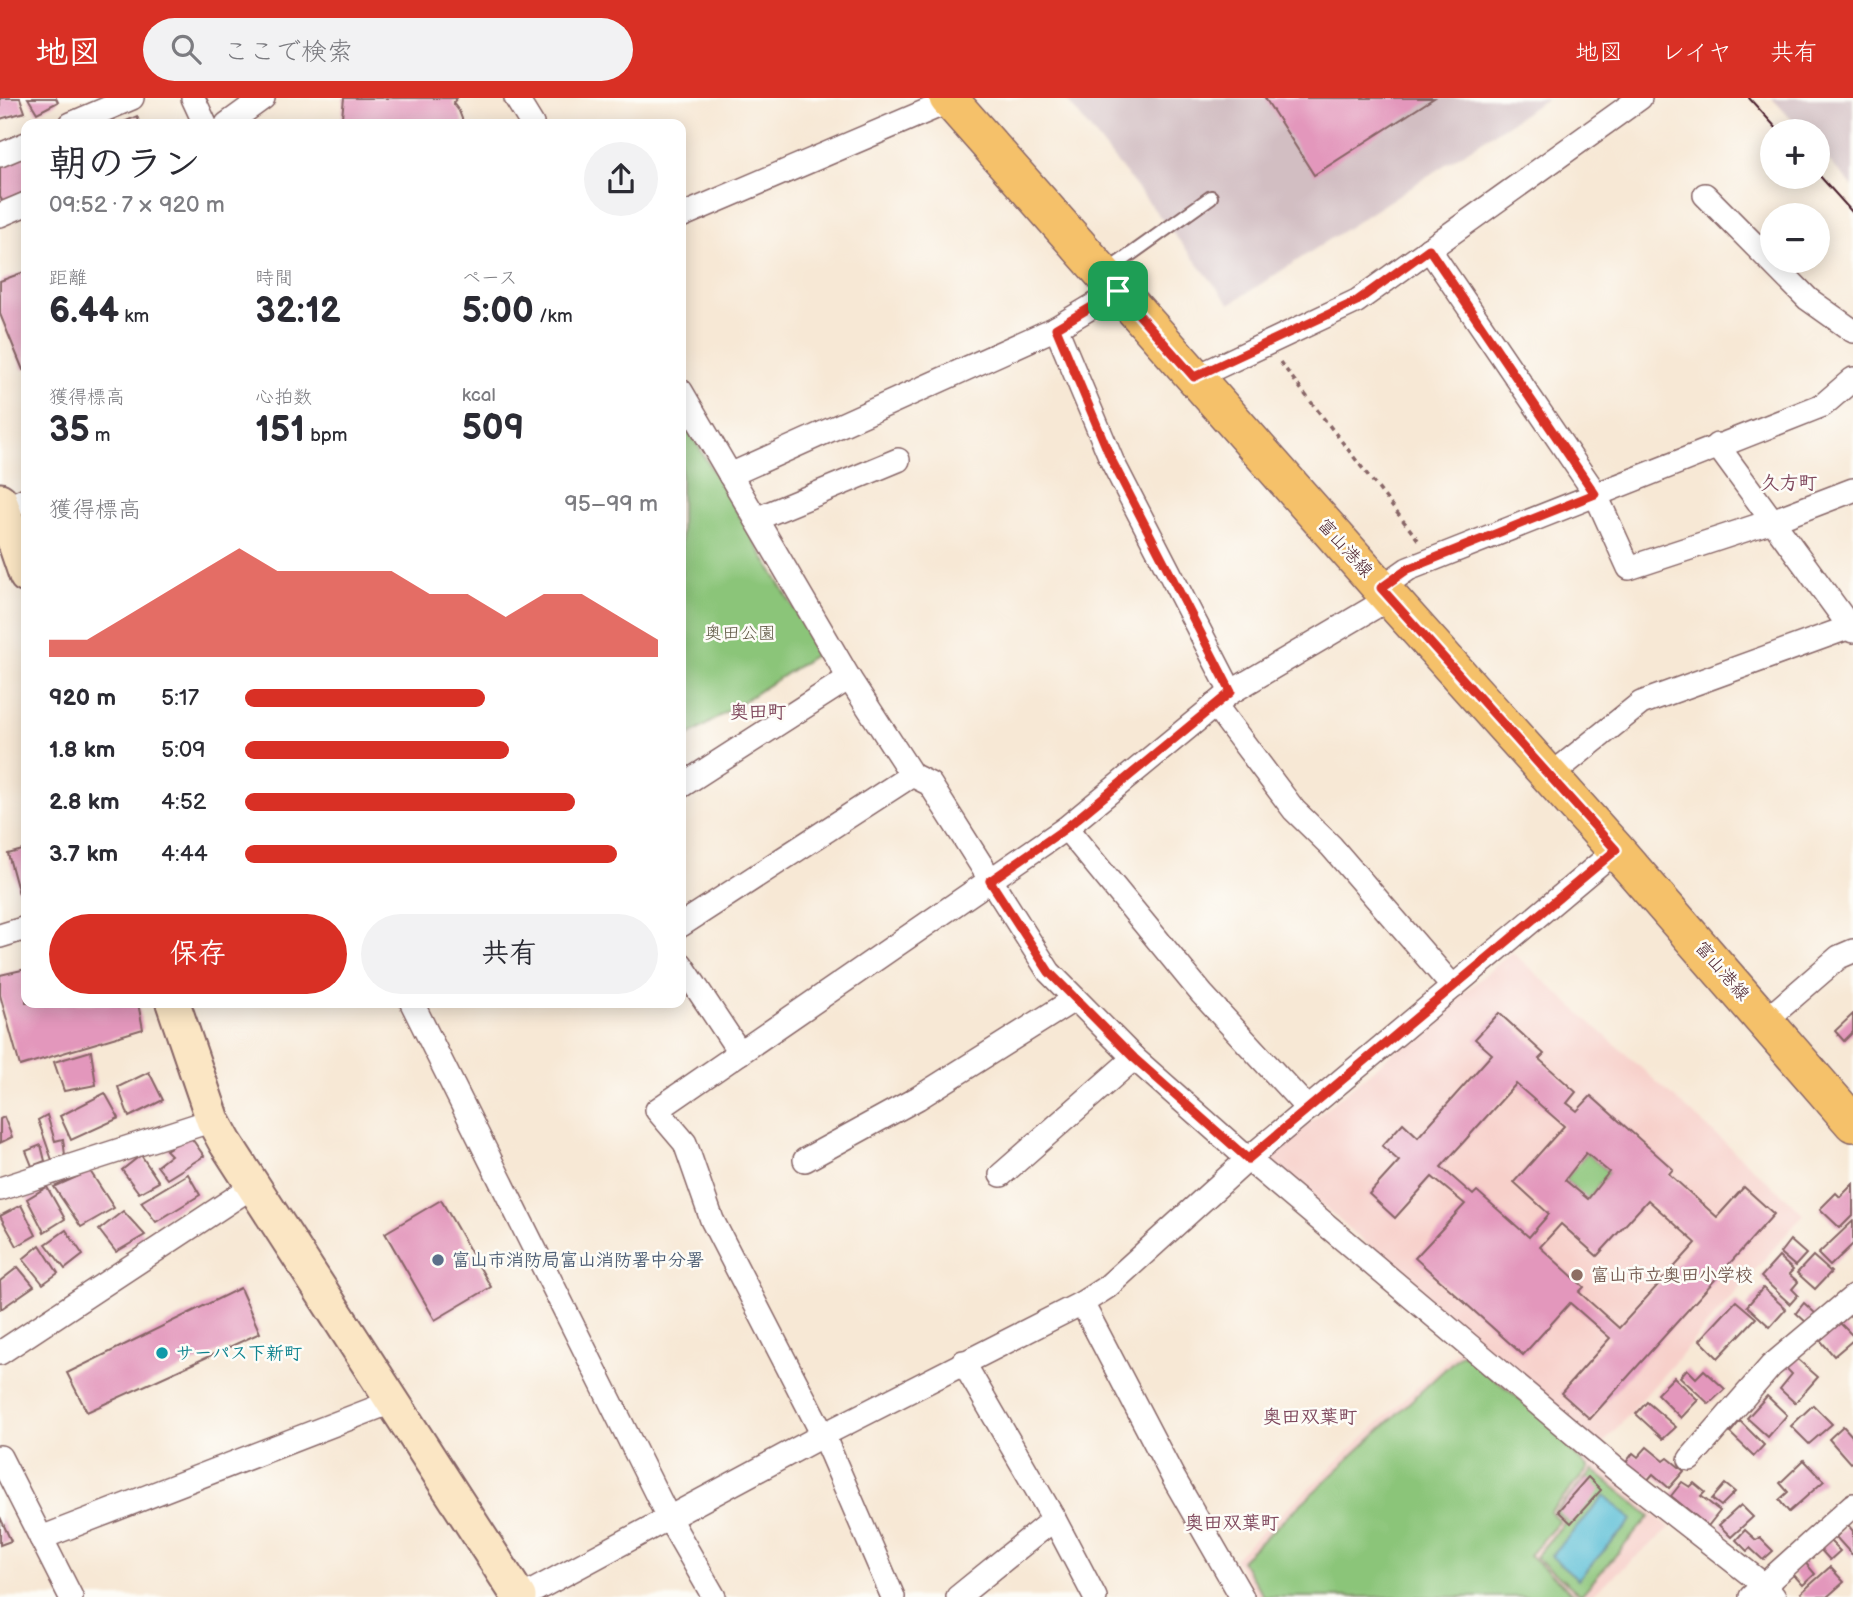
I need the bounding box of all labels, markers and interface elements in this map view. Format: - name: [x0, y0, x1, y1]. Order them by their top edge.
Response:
- search box: [143, 18, 633, 81]
- icon: search: [167, 30, 205, 68]
- text: 地図: [35, 33, 101, 73]
- text: ここで検索: [223, 37, 353, 68]
- text: 地図: [1575, 38, 1623, 67]
- text: レイヤ: [1661, 38, 1732, 67]
- text: 共有: [1770, 38, 1818, 67]
- map controls: [1760, 119, 1830, 273]
- button: +: [1760, 119, 1830, 189]
- text: 朝のラン: [49, 142, 201, 187]
- button: share: [584, 142, 658, 216]
- text: 09:52 · 7 × 920 m: [49, 191, 225, 219]
- button: −: [1760, 203, 1830, 273]
- pin: [1088, 261, 1148, 321]
- text: 距離: [49, 267, 87, 290]
- text: 時間: [255, 267, 293, 290]
- text: ペース: [462, 267, 518, 290]
- icon: arrive: [1099, 272, 1137, 310]
- text: 6.44: [49, 290, 119, 333]
- text: 32:12: [255, 290, 341, 333]
- text: 5:00: [462, 290, 534, 333]
- text: km: [119, 305, 149, 328]
- text: /km: [534, 305, 573, 328]
- text: kcal: [462, 384, 496, 407]
- text: 獲得標高: [49, 386, 125, 409]
- text: 心拍数: [255, 386, 312, 409]
- text: 509: [462, 407, 524, 450]
- text: 35: [49, 409, 90, 452]
- text: 151: [255, 409, 305, 452]
- text: m: [90, 424, 110, 447]
- text: bpm: [305, 424, 348, 447]
- district label: 久方町: [1760, 472, 1818, 495]
- text: 95–99 m: [565, 490, 658, 518]
- text: 獲得標高: [49, 496, 141, 524]
- street label: 富山港線: [1313, 514, 1377, 582]
- park label: 奥田公園: [704, 623, 776, 644]
- text: 920 m: [49, 684, 116, 712]
- text: 5:17: [161, 684, 199, 712]
- district label: 奥田町: [729, 701, 787, 724]
- text: 1.8 km: [49, 736, 115, 764]
- text: 5:09: [161, 736, 206, 764]
- text: 2.8 km: [49, 788, 120, 816]
- text: 4:52: [161, 788, 206, 816]
- text: 3.7 km: [49, 840, 118, 868]
- text: 4:44: [161, 840, 208, 868]
- button: 保存: [49, 914, 347, 994]
- button: 共有: [361, 914, 658, 994]
- street label: 富山港線: [1690, 937, 1754, 1005]
- place label: 富山市消防局富山消防署中分署: [452, 1250, 704, 1271]
- marker: 富山市消防局富山消防署中分署: [430, 1252, 446, 1268]
- place label: 富山市立奥田小学校: [1591, 1265, 1753, 1286]
- marker: 富山市立奥田小学校: [1569, 1267, 1585, 1283]
- place label: サーパス下新町: [176, 1343, 302, 1364]
- marker: サーパス下新町: [154, 1345, 170, 1361]
- district label: 奥田双葉町: [1262, 1406, 1358, 1429]
- district label: 奥田双葉町: [1184, 1512, 1280, 1535]

